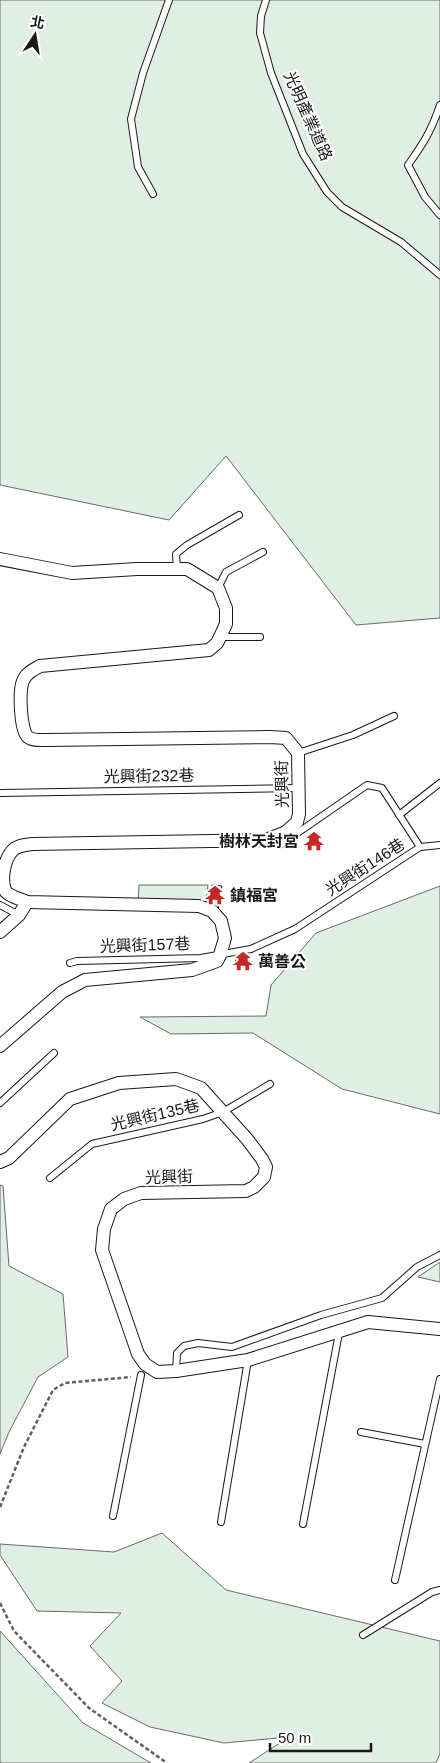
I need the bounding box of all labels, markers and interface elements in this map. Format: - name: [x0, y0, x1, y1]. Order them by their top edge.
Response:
- north arrow: [10, 10, 60, 60]
- text: 北: [29, 13, 46, 32]
- street label: 光明產業道路: [281, 69, 335, 163]
- street label: 光興街: [273, 760, 291, 808]
- street label: 光興街232巷: [104, 767, 194, 785]
- temple icon: 樹林天封宮: [303, 830, 325, 852]
- place label: 樹林天封宮: [219, 832, 299, 850]
- street label: 光興街146巷: [322, 835, 408, 899]
- temple icon: 鎮福宮: [204, 884, 226, 906]
- place label: 鎮福宮: [230, 886, 278, 904]
- street label: 光興街157巷: [99, 935, 191, 955]
- temple icon: 萬善公: [232, 950, 254, 972]
- place label: 萬善公: [258, 953, 306, 970]
- street label: 光興街135巷: [109, 1097, 201, 1133]
- street label: 光興街: [145, 1168, 193, 1186]
- scale bar: [270, 1720, 371, 1752]
- text: 50 m: [278, 1729, 311, 1746]

